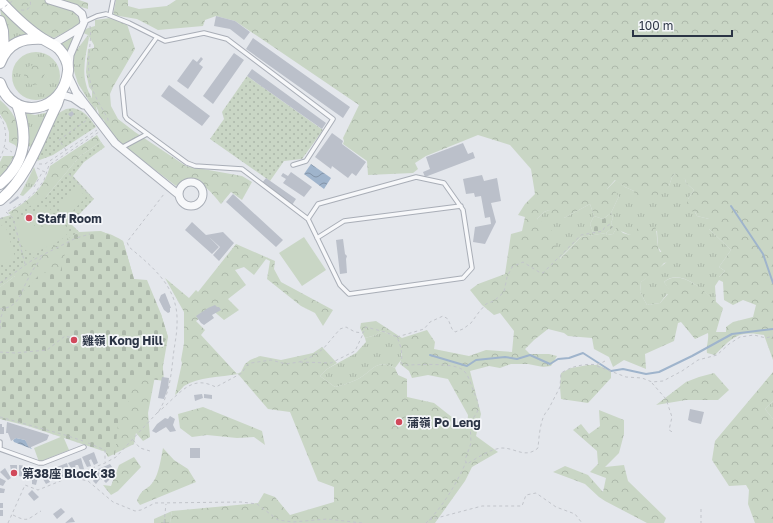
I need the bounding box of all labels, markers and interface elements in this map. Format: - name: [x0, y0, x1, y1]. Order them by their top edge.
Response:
- scale bar: [633, 12, 732, 38]
- text: 100 m: [639, 18, 673, 33]
- place label: Staff Room: [37, 211, 102, 226]
- marker: Staff Room: [24, 213, 34, 223]
- place label: 雞嶺 Kong Hill: [82, 333, 163, 348]
- marker: 雞嶺 Kong Hill: [69, 335, 79, 345]
- place label: 蒲嶺 Po Leng: [407, 415, 481, 430]
- marker: 蒲嶺 Po Leng: [394, 417, 404, 427]
- place label: 第38座 Block 38: [22, 466, 116, 481]
- marker: 第38座 Block 38: [9, 468, 19, 478]

